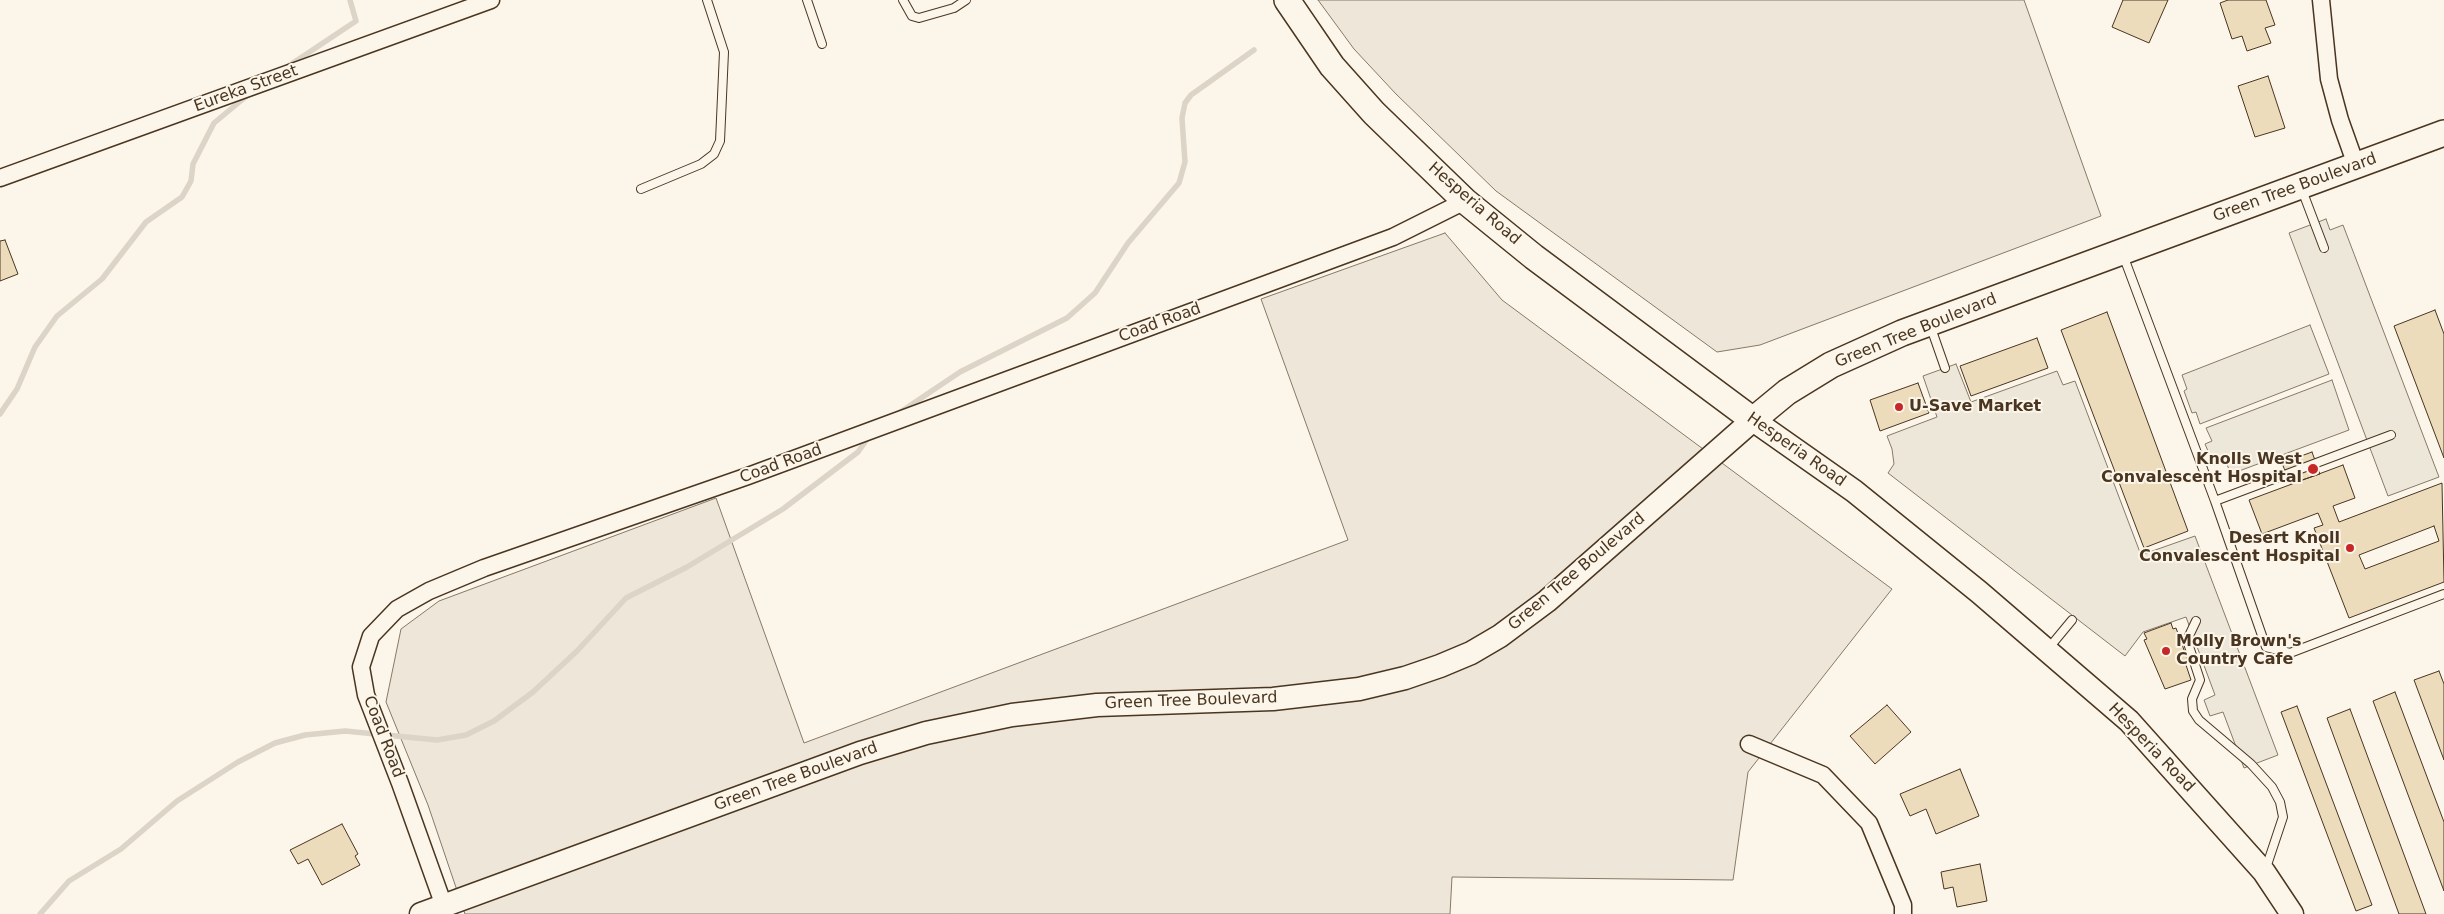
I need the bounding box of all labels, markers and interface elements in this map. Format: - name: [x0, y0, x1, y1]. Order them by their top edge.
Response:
- street label: Eureka Street: [192, 61, 300, 117]
- street label: Green Tree Boulevard: [2210, 149, 2380, 227]
- street label: Hesperia Road: [1424, 159, 1524, 249]
- street label: Green Tree Boulevard: [1832, 290, 2000, 372]
- street label: Coad Road: [1116, 299, 1204, 347]
- place label: U-Save Market: [1909, 397, 2041, 417]
- marker: U-Save Market: [1893, 401, 1905, 413]
- street label: Hesperia Road: [1743, 409, 1849, 491]
- street label: Coad Road: [737, 440, 825, 488]
- place label: Knolls West Convalescent Hospital: [2101, 450, 2302, 488]
- marker: Knolls West Convalescent Hospital: [2306, 462, 2320, 476]
- street label: Green Tree Boulevard: [1505, 509, 1649, 635]
- place label: Desert Knoll Convalescent Hospital: [2139, 529, 2340, 567]
- marker: Desert Knoll Convalescent Hospital: [2344, 542, 2356, 554]
- place label: Molly Brown's Country Cafe: [2176, 632, 2302, 670]
- marker: Molly Brown's Country Cafe: [2160, 645, 2172, 657]
- street label: Green Tree Boulevard: [1104, 688, 1278, 714]
- street label: Coad Road: [359, 693, 407, 781]
- street label: Hesperia Road: [2104, 700, 2198, 796]
- street label: Green Tree Boulevard: [711, 738, 881, 816]

